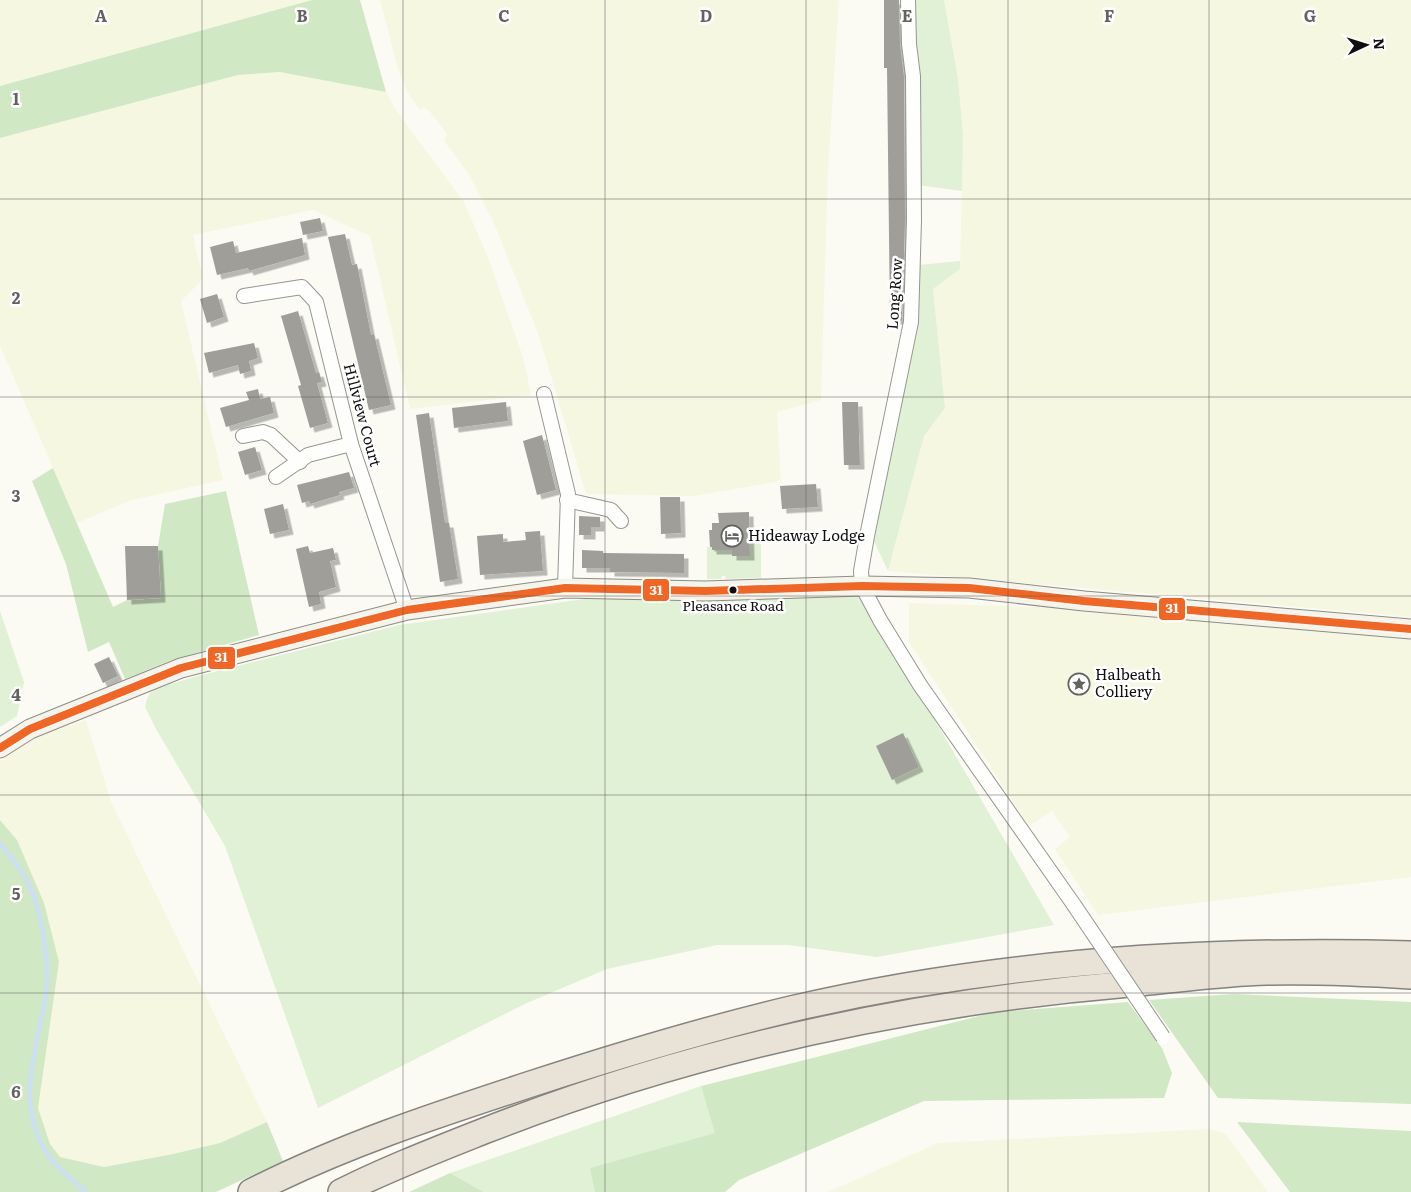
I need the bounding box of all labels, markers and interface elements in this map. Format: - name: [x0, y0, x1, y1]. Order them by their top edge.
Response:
- text: A: [95, 3, 107, 27]
- text: B: [296, 3, 308, 27]
- text: C: [498, 3, 510, 27]
- text: D: [700, 3, 712, 27]
- text: E: [902, 3, 913, 27]
- text: F: [1104, 3, 1114, 27]
- text: G: [1304, 3, 1316, 27]
- north arrow: [1341, 20, 1391, 70]
- text: N: [1370, 37, 1390, 51]
- text: 1: [13, 86, 20, 110]
- street label: Long Row: [880, 257, 907, 330]
- text: 2: [12, 285, 21, 309]
- street label: Hillview Court: [339, 360, 388, 469]
- text: 3: [12, 483, 21, 507]
- place label: Hideaway Lodge: [748, 523, 865, 546]
- hotel icon: Hideaway Lodge: [720, 524, 744, 548]
- line badge: 31: [642, 578, 670, 602]
- text: 31: [649, 579, 663, 599]
- marker: Pleasance Road: [728, 585, 738, 595]
- place label: Pleasance Road: [682, 595, 784, 615]
- line badge: 31: [1158, 597, 1186, 621]
- text: 31: [1165, 597, 1179, 617]
- line badge: 31: [207, 646, 236, 670]
- text: 31: [214, 646, 228, 666]
- place label: Halbeath Colliery: [1095, 662, 1161, 702]
- place icon: Halbeath Colliery: [1067, 672, 1091, 696]
- text: 4: [11, 682, 21, 706]
- text: 5: [12, 881, 21, 905]
- text: 6: [11, 1079, 21, 1103]

